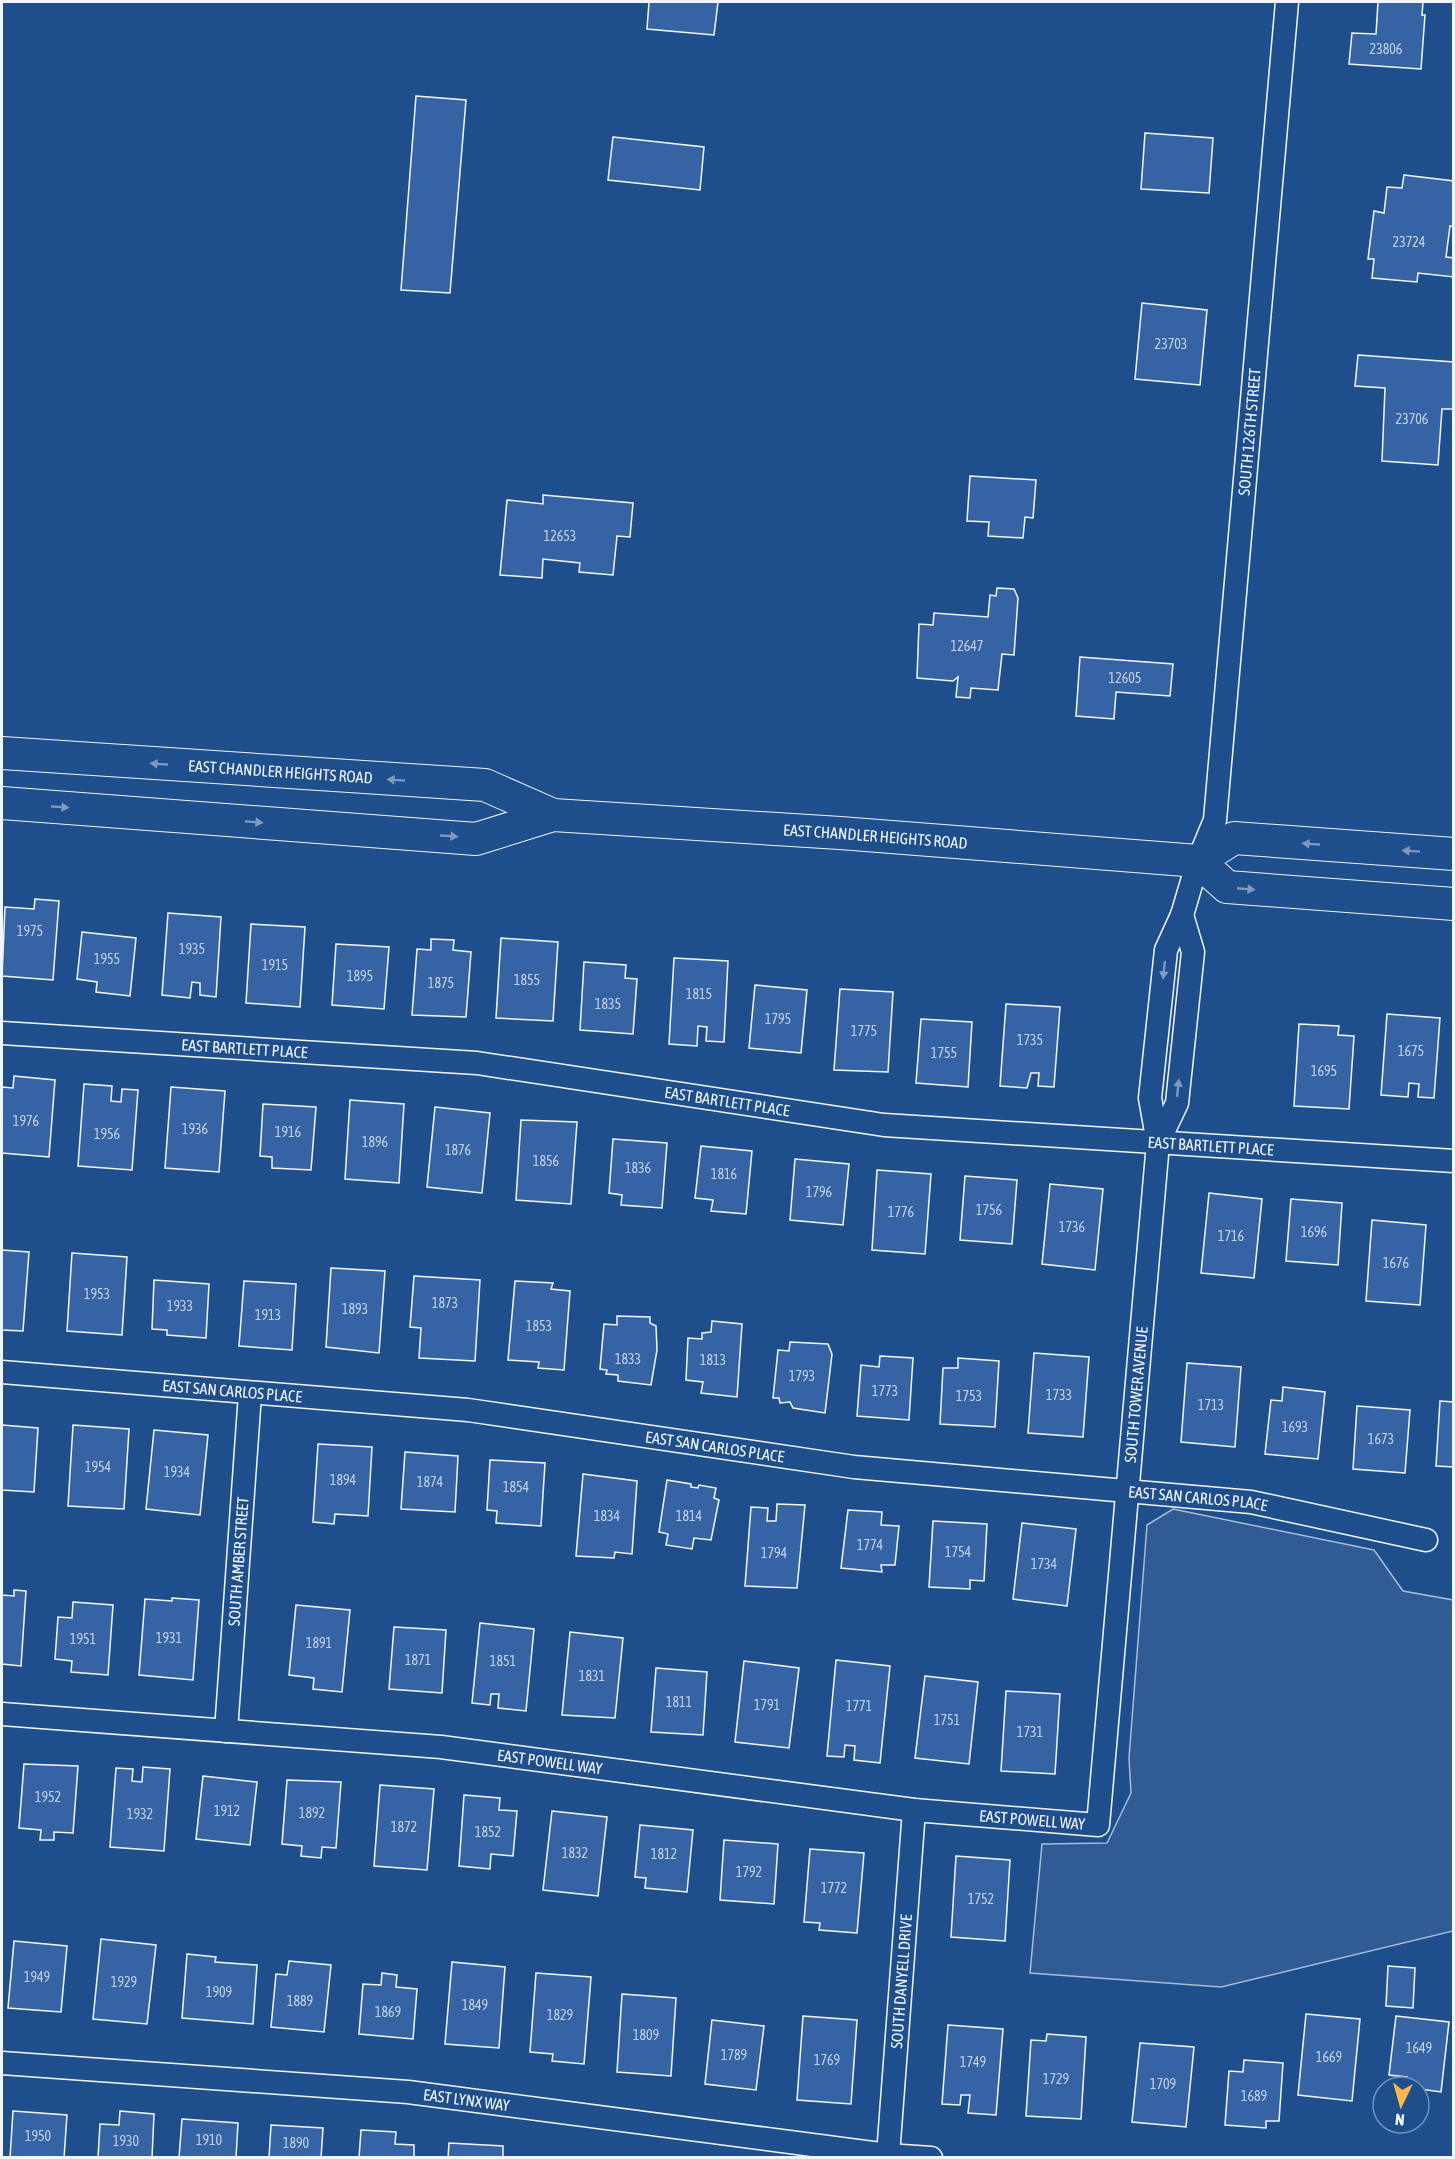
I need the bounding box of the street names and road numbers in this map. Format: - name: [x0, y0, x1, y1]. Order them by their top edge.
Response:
- street label: SOUTH 126TH STREET: [1235, 368, 1264, 496]
- street label: EAST CHANDLER HEIGHTS ROAD: [188, 756, 373, 787]
- street label: EAST CHANDLER HEIGHTS ROAD: [783, 820, 968, 852]
- street label: EAST BARTLETT PLACE: [181, 1035, 308, 1061]
- street label: EAST BARTLETT PLACE: [663, 1083, 791, 1120]
- street label: EAST BARTLETT PLACE: [1147, 1133, 1274, 1159]
- street label: SOUTH TOWER AVENUE: [1121, 1326, 1151, 1464]
- street label: EAST SAN CARLOS PLACE: [162, 1376, 303, 1405]
- street label: EAST SAN CARLOS PLACE: [644, 1427, 786, 1466]
- street label: EAST SAN CARLOS PLACE: [1127, 1482, 1269, 1514]
- street label: SOUTH AMBER STREET: [224, 1496, 252, 1627]
- street label: EAST POWELL WAY: [496, 1746, 604, 1778]
- street label: EAST POWELL WAY: [979, 1806, 1087, 1833]
- street label: SOUTH DANYELL DRIVE: [887, 1914, 915, 2049]
- street label: EAST LYNX WAY: [422, 2085, 512, 2114]

